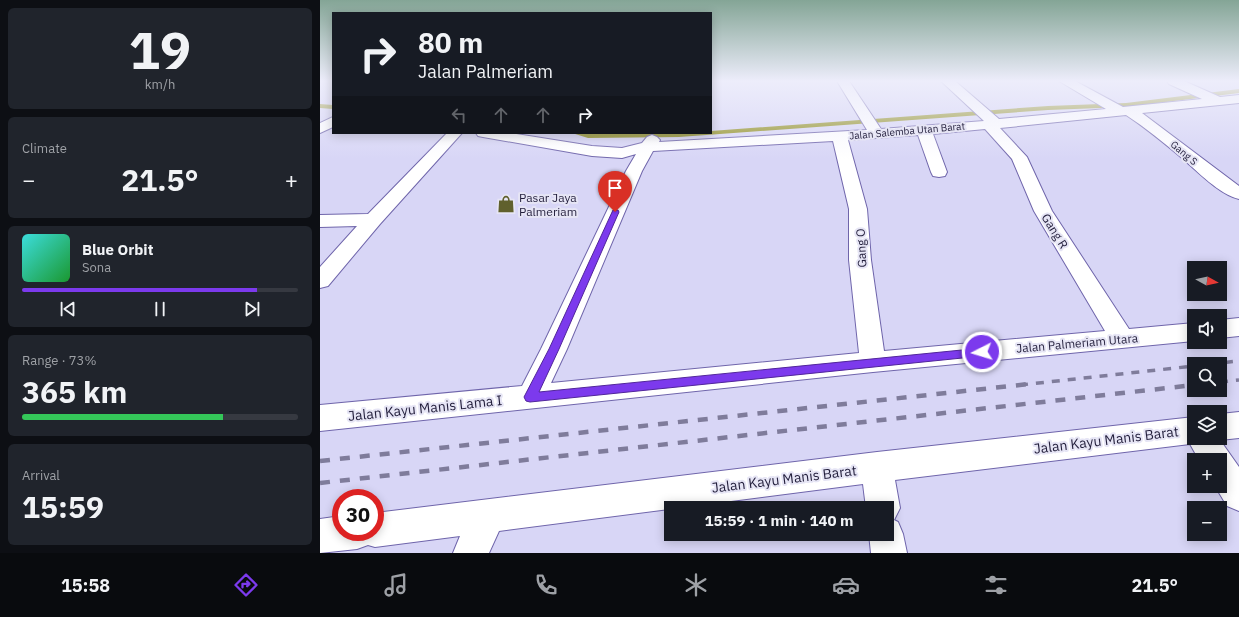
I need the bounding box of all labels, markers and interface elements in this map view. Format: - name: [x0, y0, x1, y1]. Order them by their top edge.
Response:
- text: 19: [129, 16, 191, 83]
- text: 80 m: [418, 24, 483, 61]
- icon: right: [352, 28, 404, 80]
- text: Jalan Palmeriam: [418, 60, 553, 83]
- text: km/h: [145, 76, 175, 93]
- icon: left: [448, 104, 470, 126]
- icon: ahead: [490, 104, 512, 126]
- icon: ahead: [532, 104, 554, 126]
- icon: right: [574, 104, 596, 126]
- street label: Jalan Salemba Utan Barat: [849, 119, 966, 143]
- street label: Gang S: [1168, 138, 1200, 168]
- text: Climate: [22, 140, 67, 157]
- text: 21.5°: [121, 160, 199, 199]
- text: −: [22, 165, 35, 194]
- text: +: [285, 165, 298, 194]
- pin: [598, 171, 632, 212]
- icon: arrive: [604, 177, 626, 199]
- place label: Pasar Jaya Palmeriam: [519, 190, 577, 219]
- shop icon: Pasar Jaya Palmeriam: [496, 194, 516, 214]
- street label: Gang R: [1038, 211, 1072, 252]
- street label: Gang O: [852, 228, 870, 268]
- text: Blue Orbit: [82, 240, 153, 259]
- text: Sona: [82, 259, 111, 276]
- north arrow: [1187, 261, 1227, 301]
- map controls: [1187, 261, 1227, 541]
- icon: previous: [57, 298, 79, 320]
- icon: pause: [149, 298, 171, 320]
- icon: next: [241, 298, 263, 320]
- button: sound: [1187, 309, 1227, 349]
- street label: Jalan Palmeriam Utara: [1015, 330, 1139, 356]
- position arrow: [961, 331, 1003, 373]
- text: Range · 73%: [22, 352, 96, 369]
- button: search: [1187, 357, 1227, 397]
- text: 365 km: [22, 372, 127, 411]
- street label: Jalan Kayu Manis Lama I: [347, 391, 503, 425]
- button: layers: [1187, 405, 1227, 445]
- street label: Jalan Kayu Manis Barat: [1032, 422, 1180, 458]
- button: +: [1187, 453, 1227, 493]
- street label: Jalan Kayu Manis Barat: [710, 461, 858, 497]
- text: Arrival: [22, 467, 60, 484]
- text: 15:59: [22, 487, 104, 526]
- speed limit sign: 30: [332, 489, 384, 541]
- button: −: [1187, 501, 1227, 541]
- text: 15:59 · 1 min · 140 m: [705, 511, 853, 530]
- icon: directions: [232, 571, 260, 599]
- icon: music: [382, 571, 410, 599]
- icon: phone: [532, 571, 560, 599]
- icon: climate: [682, 571, 710, 599]
- icon: car: [832, 571, 860, 599]
- icon: filters: [982, 571, 1010, 599]
- text: 15:58: [61, 574, 110, 597]
- text: 21.5°: [1132, 574, 1178, 597]

